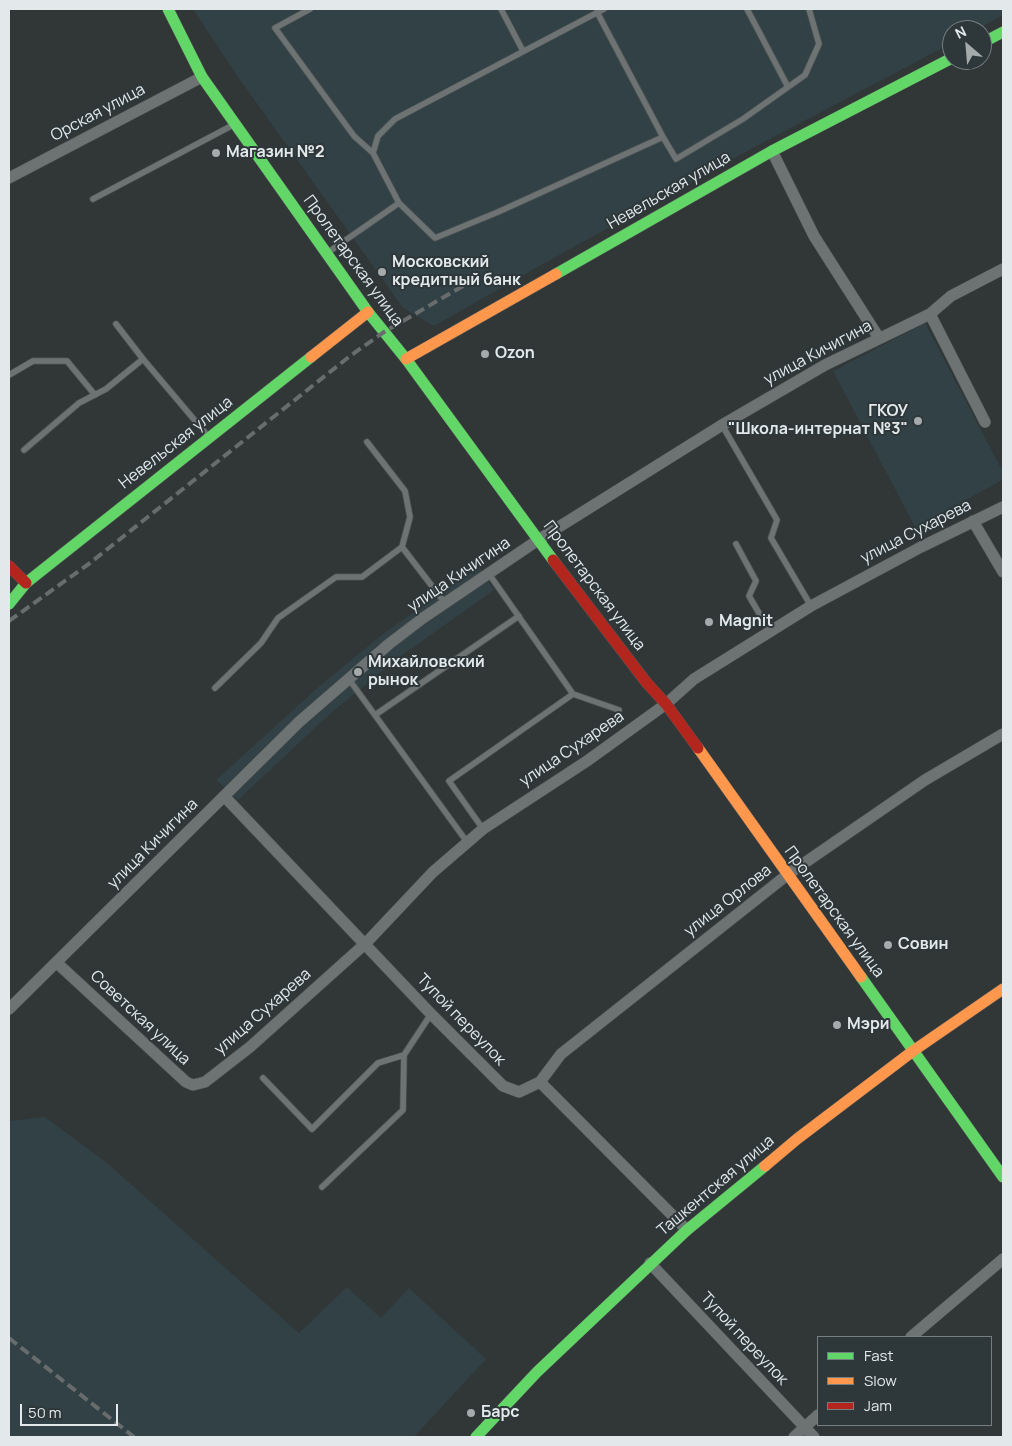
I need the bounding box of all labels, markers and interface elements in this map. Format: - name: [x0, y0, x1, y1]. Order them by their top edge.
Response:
- north arrow: [942, 20, 992, 70]
- text: N: [952, 21, 969, 43]
- street label: Орская улица: [48, 80, 148, 146]
- place label: Магазин №2: [226, 143, 324, 163]
- marker: Магазин №2: [210, 147, 222, 159]
- street label: Невельская улица: [604, 148, 734, 234]
- street label: Пролетарская улица: [299, 192, 407, 330]
- place label: Московский кредитный банк: [392, 253, 521, 291]
- marker: Московский кредитный банк: [376, 266, 388, 278]
- street label: улица Кичигина: [761, 316, 875, 390]
- place label: Ozon: [495, 344, 535, 364]
- marker: Ozon: [479, 348, 491, 360]
- street label: Невельская улица: [115, 393, 237, 493]
- place label: ГКОУ "Школа-интернат №3": [728, 402, 908, 440]
- marker: ГКОУ "Школа-интернат №3": [912, 415, 924, 427]
- street label: улица Сухарева: [857, 496, 975, 568]
- street label: Пролетарская улица: [539, 517, 649, 655]
- street label: улица Кичигина: [404, 534, 514, 616]
- place label: Magnit: [719, 612, 773, 632]
- marker: Magnit: [703, 616, 715, 628]
- place label: Михайловский рынок: [368, 653, 485, 691]
- marker: Михайловский рынок: [352, 666, 364, 678]
- street label: улица Сухарева: [516, 707, 628, 791]
- street label: улица Кичигина: [104, 795, 202, 893]
- street label: Пролетарская улица: [780, 843, 888, 981]
- street label: улица Орлова: [680, 861, 776, 941]
- place label: Совин: [898, 935, 948, 955]
- marker: Совин: [882, 939, 894, 951]
- street label: улица Сухарева: [211, 965, 315, 1059]
- street label: Советская улица: [86, 967, 194, 1069]
- street label: Тупой переулок: [413, 970, 509, 1070]
- place label: Мэри: [847, 1015, 889, 1035]
- marker: Мэри: [831, 1019, 843, 1031]
- street label: Ташкентская улица: [654, 1131, 778, 1241]
- street label: Тупой переулок: [696, 1289, 792, 1389]
- legend: [817, 1336, 992, 1426]
- text: Fast: [864, 1345, 893, 1366]
- text: Slow: [864, 1370, 897, 1391]
- scale bar: [22, 1394, 120, 1426]
- text: Jam: [864, 1395, 892, 1416]
- text: 50 m: [28, 1402, 62, 1423]
- place label: Барс: [481, 1403, 519, 1423]
- marker: Барс: [465, 1407, 477, 1419]

